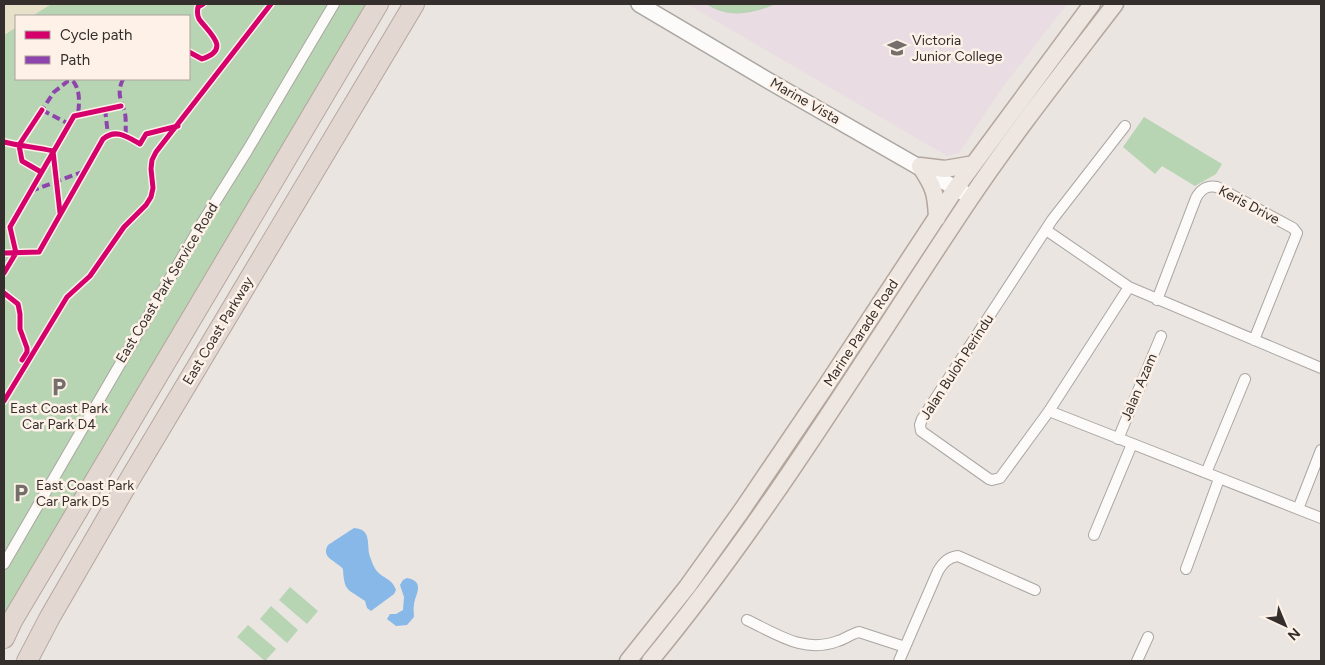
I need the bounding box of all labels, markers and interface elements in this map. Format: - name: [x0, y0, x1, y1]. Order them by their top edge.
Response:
- legend: [15, 15, 190, 80]
- text: Cycle path: [60, 26, 132, 44]
- place label: Victoria Junior College: [912, 32, 1003, 65]
- school or university icon: Victoria Junior College: [886, 37, 908, 59]
- text: Path: [60, 51, 90, 69]
- street label: Marine Vista: [767, 74, 843, 128]
- street label: Keris Drive: [1216, 182, 1283, 228]
- street label: East Coast Park Service Road: [112, 200, 222, 366]
- street label: East Coast Parkway: [179, 273, 257, 388]
- street label: Marine Parade Road: [820, 276, 902, 390]
- street label: Jalan Buloh Perindu: [917, 311, 997, 423]
- street label: Jalan Azam: [1117, 351, 1161, 423]
- parking icon: East Coast Park Car Park D4: [48, 376, 70, 398]
- place label: East Coast Park Car Park D4: [10, 400, 108, 433]
- place label: East Coast Park Car Park D5: [36, 477, 134, 510]
- parking icon: East Coast Park Car Park D5: [10, 482, 32, 504]
- north arrow: [1260, 600, 1310, 650]
- text: N: [1284, 624, 1303, 644]

